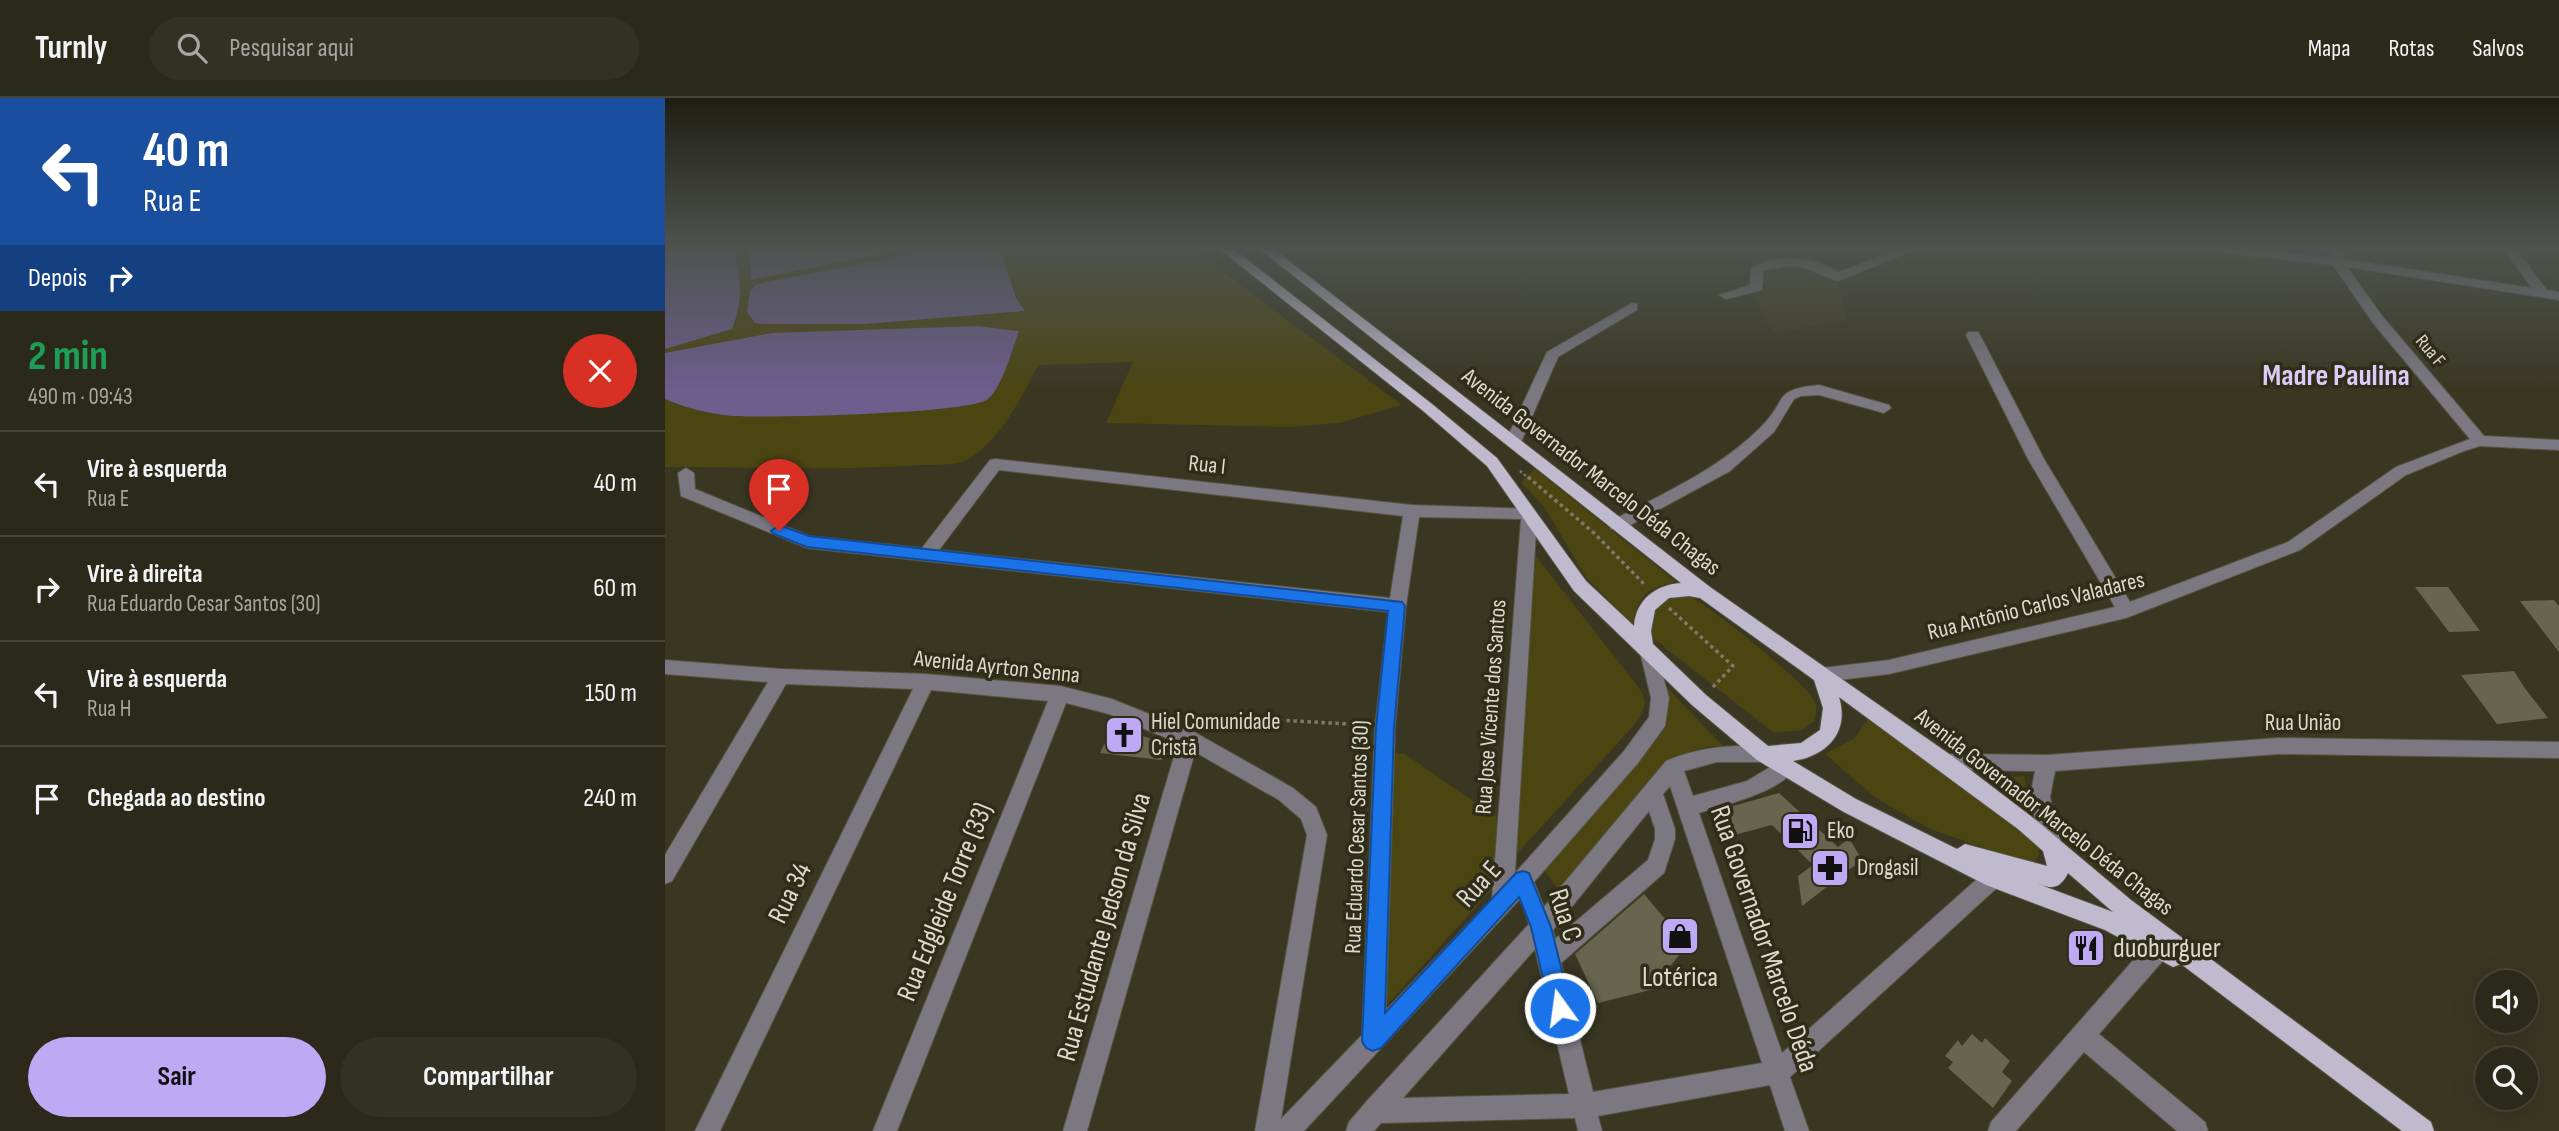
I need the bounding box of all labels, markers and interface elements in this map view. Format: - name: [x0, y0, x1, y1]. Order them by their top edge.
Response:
- search box: [149, 17, 639, 80]
- text: Turnly: [35, 28, 107, 68]
- icon: search: [173, 29, 211, 67]
- text: Pesquisar aqui: [229, 33, 354, 64]
- text: Mapa: [2308, 34, 2351, 63]
- text: Rotas: [2389, 34, 2434, 63]
- text: Salvos: [2472, 34, 2524, 63]
- text: 40 m: [143, 122, 229, 181]
- icon: left: [28, 126, 119, 217]
- text: Rua E: [143, 182, 202, 221]
- icon: right: [101, 259, 139, 297]
- text: Depois: [28, 263, 87, 294]
- street label: Rua F: [2410, 330, 2450, 372]
- text: 2 min: [28, 331, 108, 382]
- button: close: [563, 334, 637, 408]
- district label: Madre Paulina: [2262, 358, 2410, 394]
- street label: Avenida Governador Marcelo Déda Chagas: [1455, 362, 1726, 582]
- text: 490 m · 09:43: [28, 383, 133, 411]
- street label: Rua I: [1187, 449, 1227, 481]
- text: Vire à esquerda: [87, 454, 227, 485]
- pin: [749, 459, 809, 531]
- icon: left: [28, 465, 66, 503]
- text: 40 m: [594, 468, 637, 499]
- icon: arrive: [760, 470, 798, 508]
- text: Rua E: [87, 485, 129, 513]
- text: Vire à direita: [87, 559, 203, 590]
- street label: Rua Antônio Carlos Valadares: [1925, 566, 2147, 646]
- icon: right: [28, 570, 66, 608]
- text: 60 m: [593, 573, 637, 604]
- text: Rua Eduardo Cesar Santos (30): [87, 590, 321, 618]
- street label: Rua Jose Vicente dos Santos: [1470, 599, 1512, 815]
- street label: Avenida Ayrton Senna: [912, 644, 1081, 690]
- text: Vire à esquerda: [87, 664, 227, 695]
- icon: left: [28, 675, 66, 713]
- text: 150 m: [585, 678, 637, 709]
- text: Rua H: [87, 695, 131, 723]
- street label: Avenida Governador Marcelo Déda Chagas: [1908, 702, 2179, 922]
- place label: Hiel Comunidade Cristã: [1151, 708, 1280, 762]
- street label: Rua União: [2265, 709, 2341, 737]
- church icon: Hiel Comunidade Cristã: [1103, 714, 1145, 756]
- street label: Rua Eduardo Cesar Santos (30): [1339, 720, 1375, 954]
- icon: arrive: [28, 780, 66, 818]
- text: Chegada ao destino: [87, 783, 266, 814]
- text: 240 m: [583, 783, 637, 814]
- street label: Rua Estudante Jedson da Silva: [1050, 789, 1158, 1065]
- street label: Rua Edgleide Torre (33): [890, 798, 1000, 1006]
- street label: Rua Governador Marcelo Déda: [1703, 801, 1825, 1077]
- fuel station icon: Eko: [1779, 810, 1821, 852]
- place label: Eko: [1827, 817, 1854, 845]
- pharmacy icon: Drogasil: [1809, 847, 1851, 889]
- street label: Rua E: [1450, 854, 1508, 914]
- place label: Drogasil: [1857, 854, 1919, 882]
- street label: Rua 34: [761, 857, 819, 929]
- street label: Rua C: [1541, 884, 1589, 946]
- shop icon: Lotérica: [1659, 915, 1701, 957]
- restaurant icon: duoburguer: [2065, 927, 2107, 969]
- place label: duoburguer: [2113, 932, 2221, 965]
- place label: Lotérica: [1642, 961, 1718, 994]
- map controls: [2475, 970, 2538, 1110]
- button: sound: [2475, 970, 2538, 1033]
- position arrow: [1523, 971, 1597, 1045]
- button: Sair: [28, 1037, 326, 1117]
- button: Compartilhar: [340, 1037, 637, 1117]
- button: search: [2475, 1047, 2538, 1110]

